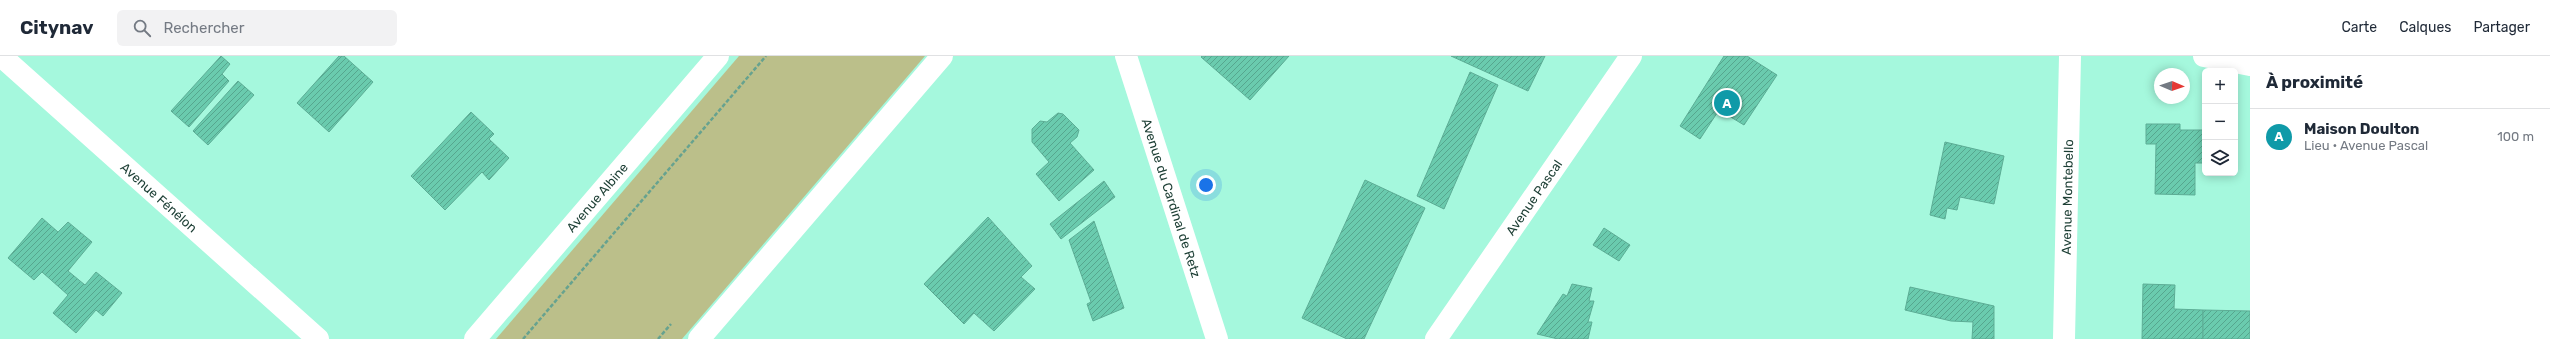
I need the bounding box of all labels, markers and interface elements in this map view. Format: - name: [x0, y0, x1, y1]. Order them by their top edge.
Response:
- search box: [117, 10, 397, 46]
- text: Citynav: [20, 16, 93, 39]
- icon: search: [131, 17, 153, 39]
- text: Rechercher: [163, 19, 244, 37]
- text: Carte: [2341, 19, 2377, 36]
- text: Calques: [2399, 19, 2451, 36]
- text: Partager: [2473, 19, 2530, 36]
- north arrow: [2154, 68, 2190, 104]
- map controls: [2202, 68, 2238, 176]
- button: +: [2202, 68, 2238, 104]
- text: À proximité: [2266, 72, 2363, 92]
- pin: A: [1714, 88, 1740, 118]
- button: −: [2202, 104, 2238, 140]
- street label: Avenue du Cardinal de Retz: [1139, 116, 1204, 280]
- text: Maison Doulton: [2304, 120, 2420, 138]
- text: A: [2274, 129, 2284, 144]
- text: 100 m: [2497, 129, 2534, 144]
- text: Lieu · Avenue Pascal: [2304, 138, 2428, 153]
- street label: Avenue Montebello: [2058, 139, 2076, 255]
- button: layers: [2202, 140, 2238, 176]
- street label: Avenue Pascal: [1502, 157, 1565, 238]
- street label: Avenue Fénélon: [118, 159, 200, 235]
- street label: Avenue Albine: [563, 159, 631, 235]
- your location: [1196, 175, 1216, 195]

